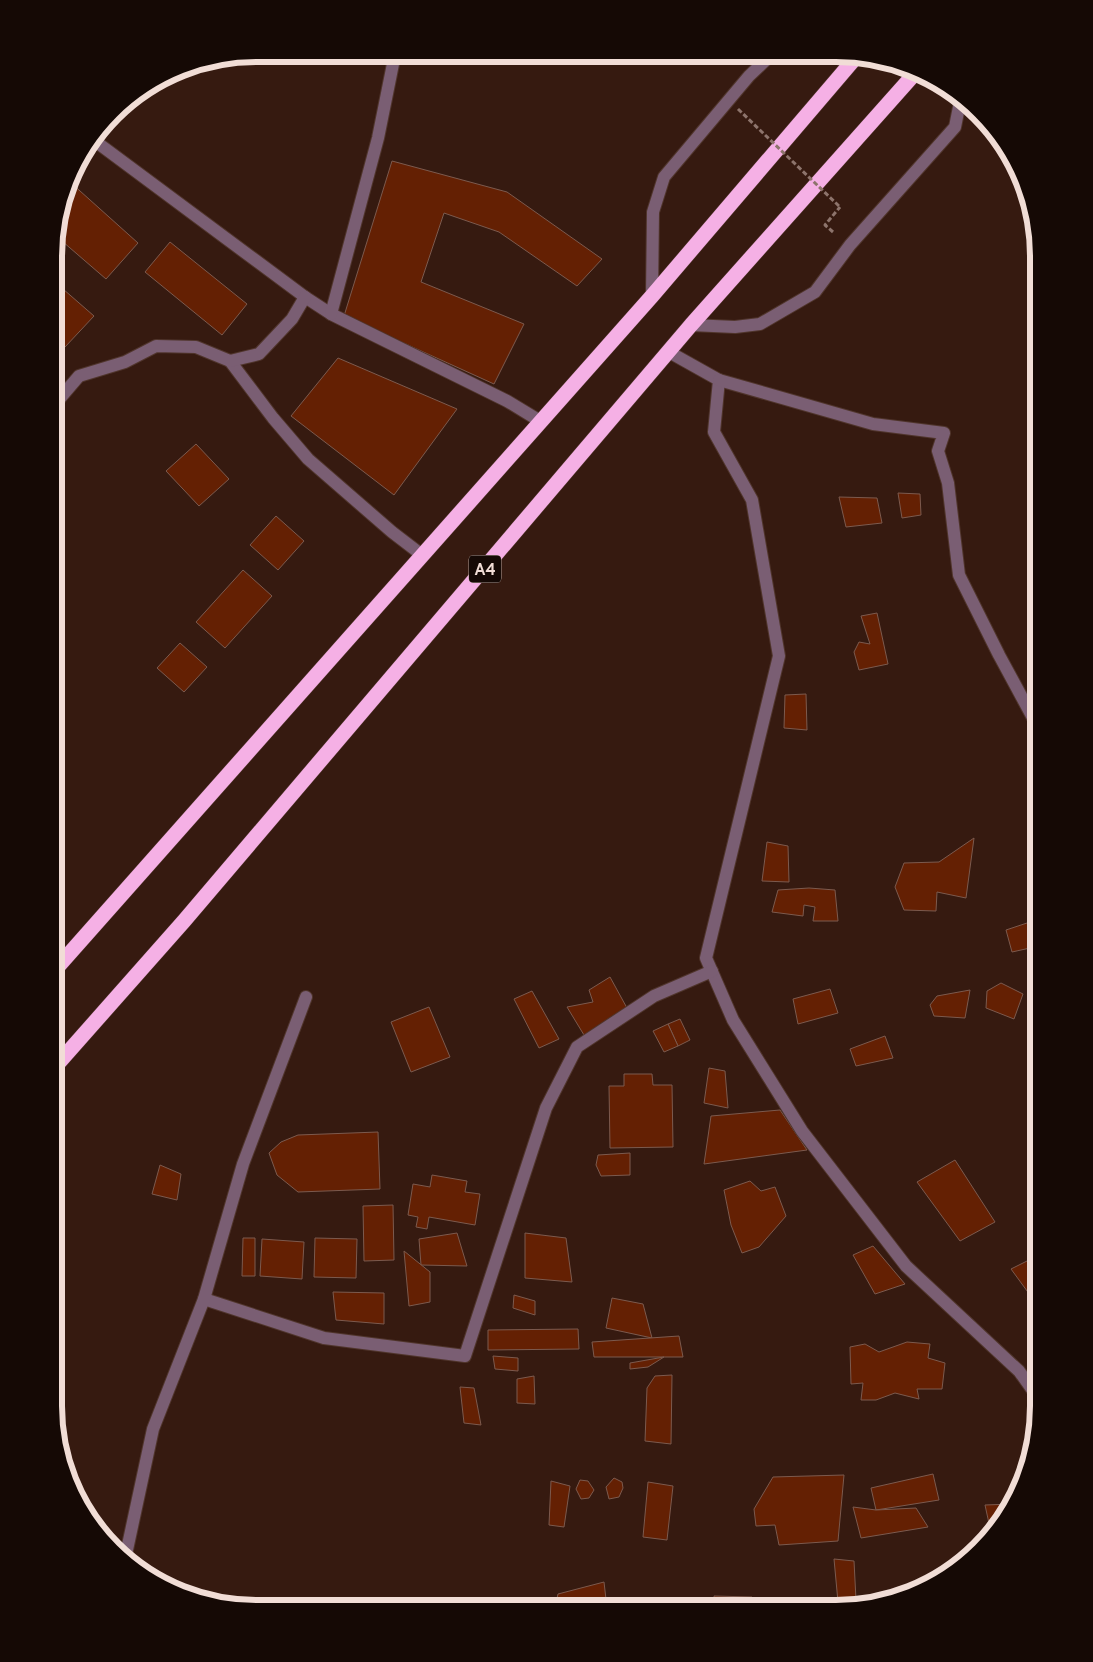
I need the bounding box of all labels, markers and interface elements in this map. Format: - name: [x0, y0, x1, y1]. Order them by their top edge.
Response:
- road number: A4: [469, 556, 501, 582]

